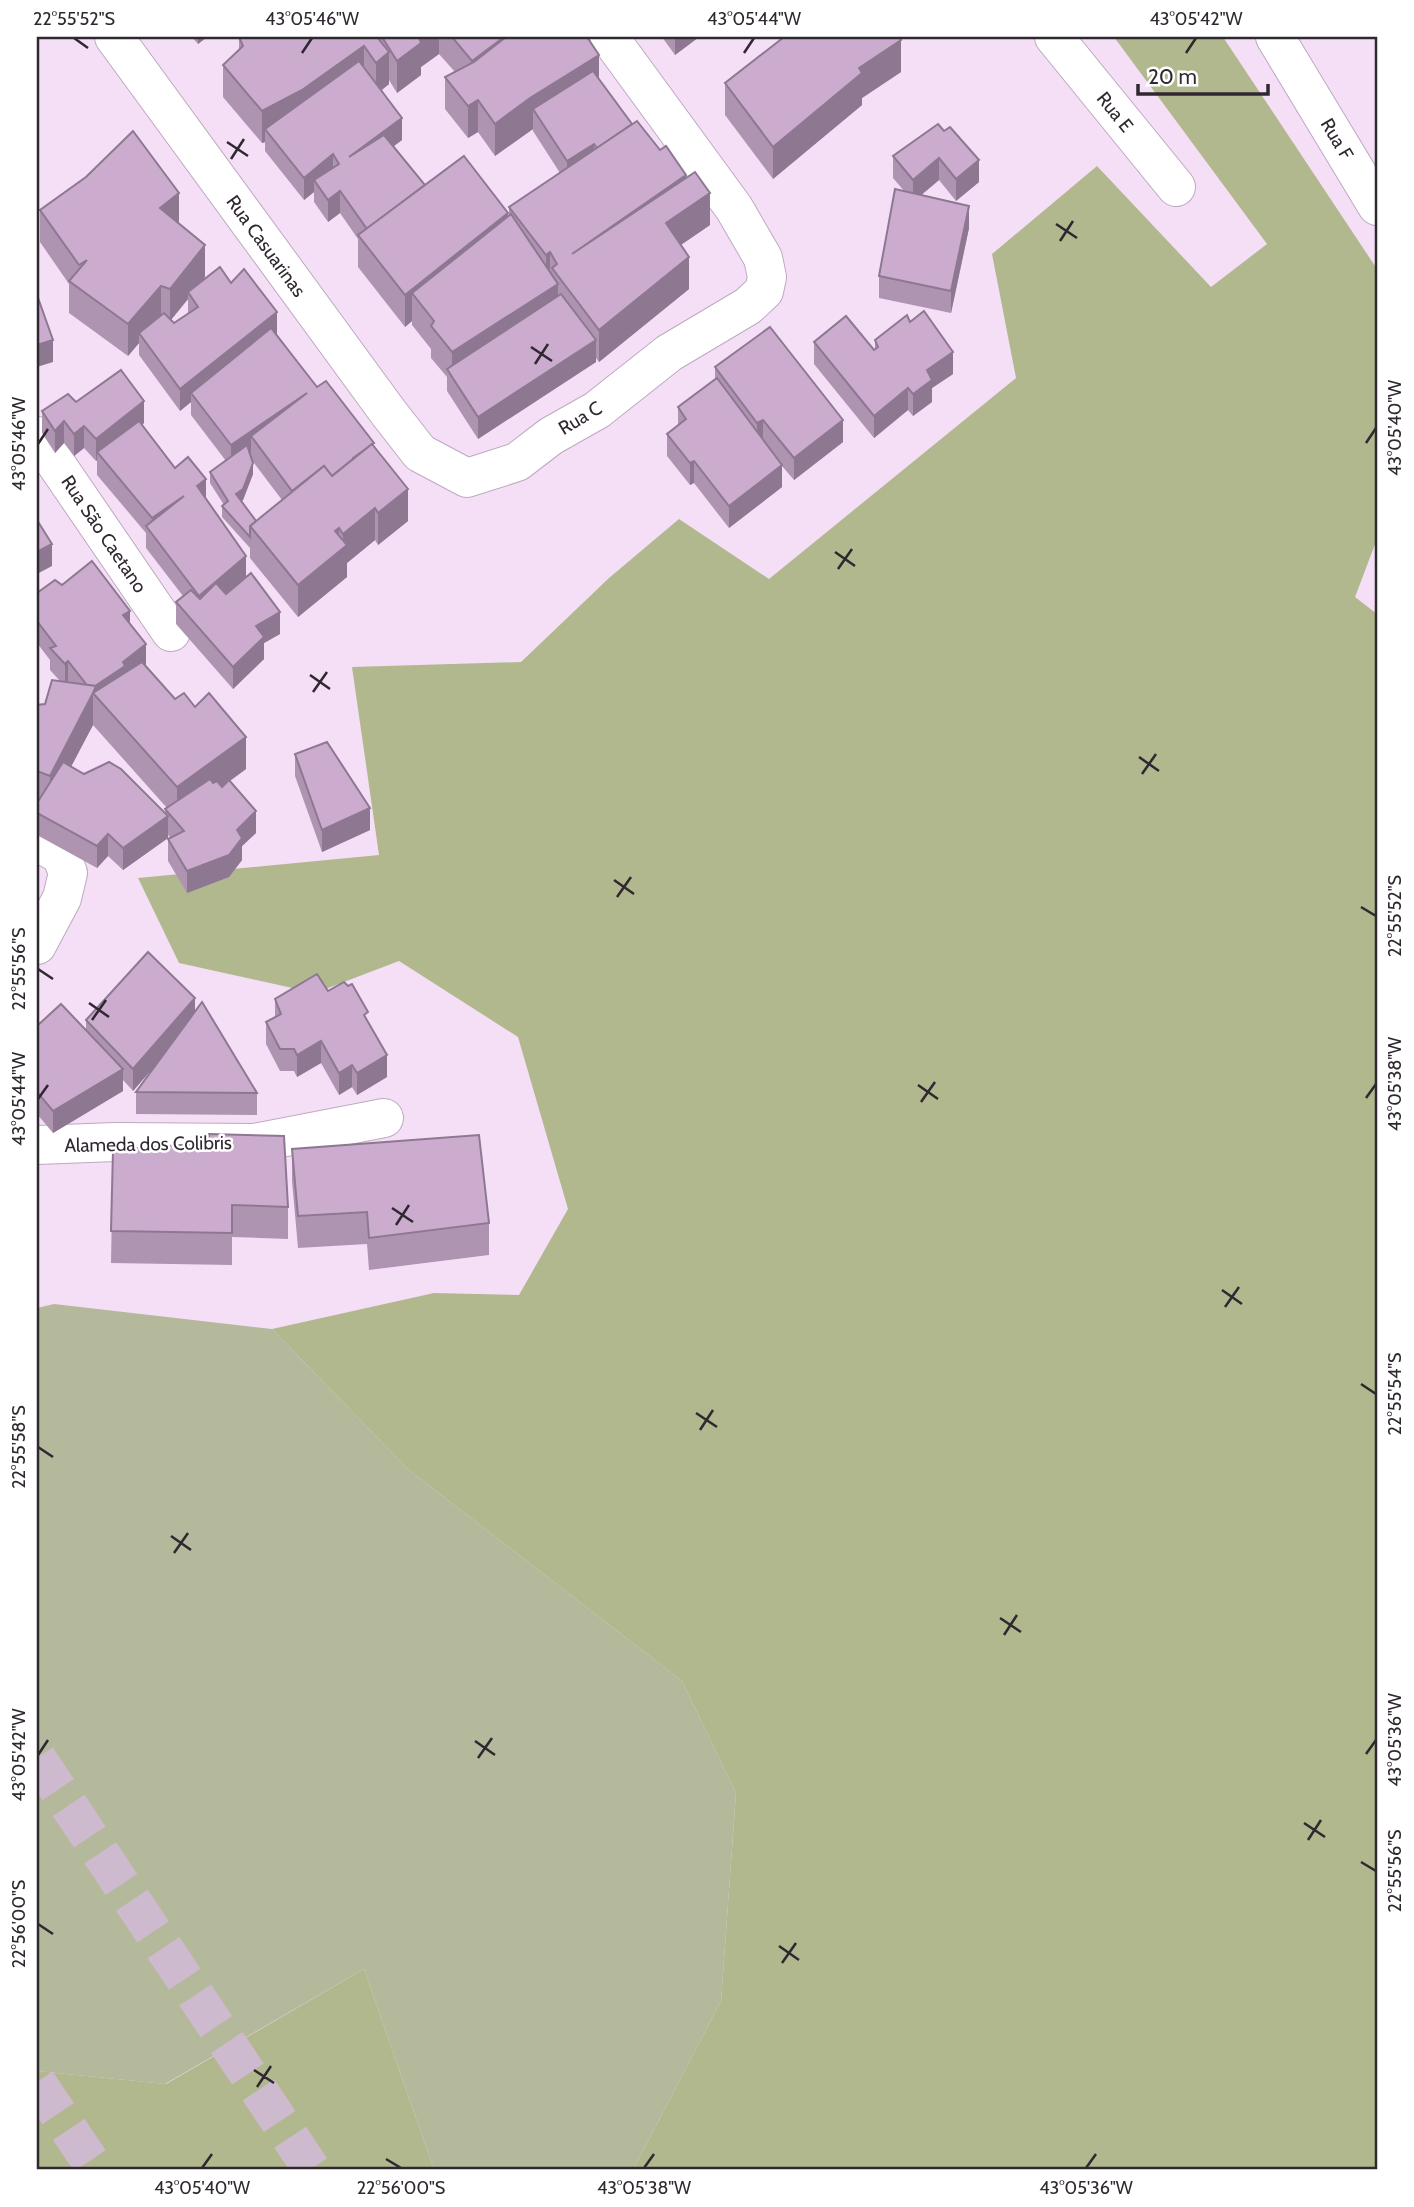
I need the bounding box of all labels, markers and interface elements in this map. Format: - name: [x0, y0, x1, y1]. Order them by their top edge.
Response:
- text: 22°55'52"S: [33, 8, 115, 30]
- text: 43°05'46"W: [265, 8, 359, 30]
- text: 43°05'44"W: [707, 8, 801, 30]
- text: 43°05'42"W: [1149, 8, 1243, 30]
- scale bar: [1138, 52, 1267, 96]
- text: 20 m: [1148, 64, 1197, 89]
- street label: Rua E: [1092, 87, 1138, 137]
- street label: Rua F: [1316, 114, 1358, 164]
- street label: Rua Casuarinas: [221, 191, 311, 301]
- text: 43°05'40"W: [1384, 380, 1406, 476]
- street label: Rua C: [554, 396, 606, 440]
- text: 43°05'46"W: [8, 397, 30, 491]
- street label: Rua São Caetano: [56, 471, 152, 597]
- text: 22°55'52"S: [1384, 875, 1406, 957]
- text: 22°55'56"S: [8, 928, 30, 1010]
- text: 43°05'38"W: [1384, 1037, 1406, 1131]
- text: 43°05'44"W: [8, 1052, 30, 1146]
- street label: Alameda dos Colibris: [64, 1131, 232, 1157]
- text: 22°55'54"S: [1384, 1353, 1406, 1435]
- text: 22°55'58"S: [8, 1405, 30, 1489]
- text: 43°05'36"W: [1384, 1693, 1406, 1787]
- text: 43°05'42"W: [8, 1708, 30, 1802]
- text: 22°55'56"S: [1384, 1830, 1406, 1912]
- text: 22°56'00"S: [8, 1880, 30, 1968]
- text: 43°05'40"W: [154, 2177, 250, 2199]
- text: 22°56'00"S: [357, 2177, 445, 2199]
- text: 43°05'38"W: [597, 2177, 691, 2199]
- text: 43°05'36"W: [1039, 2177, 1133, 2199]

